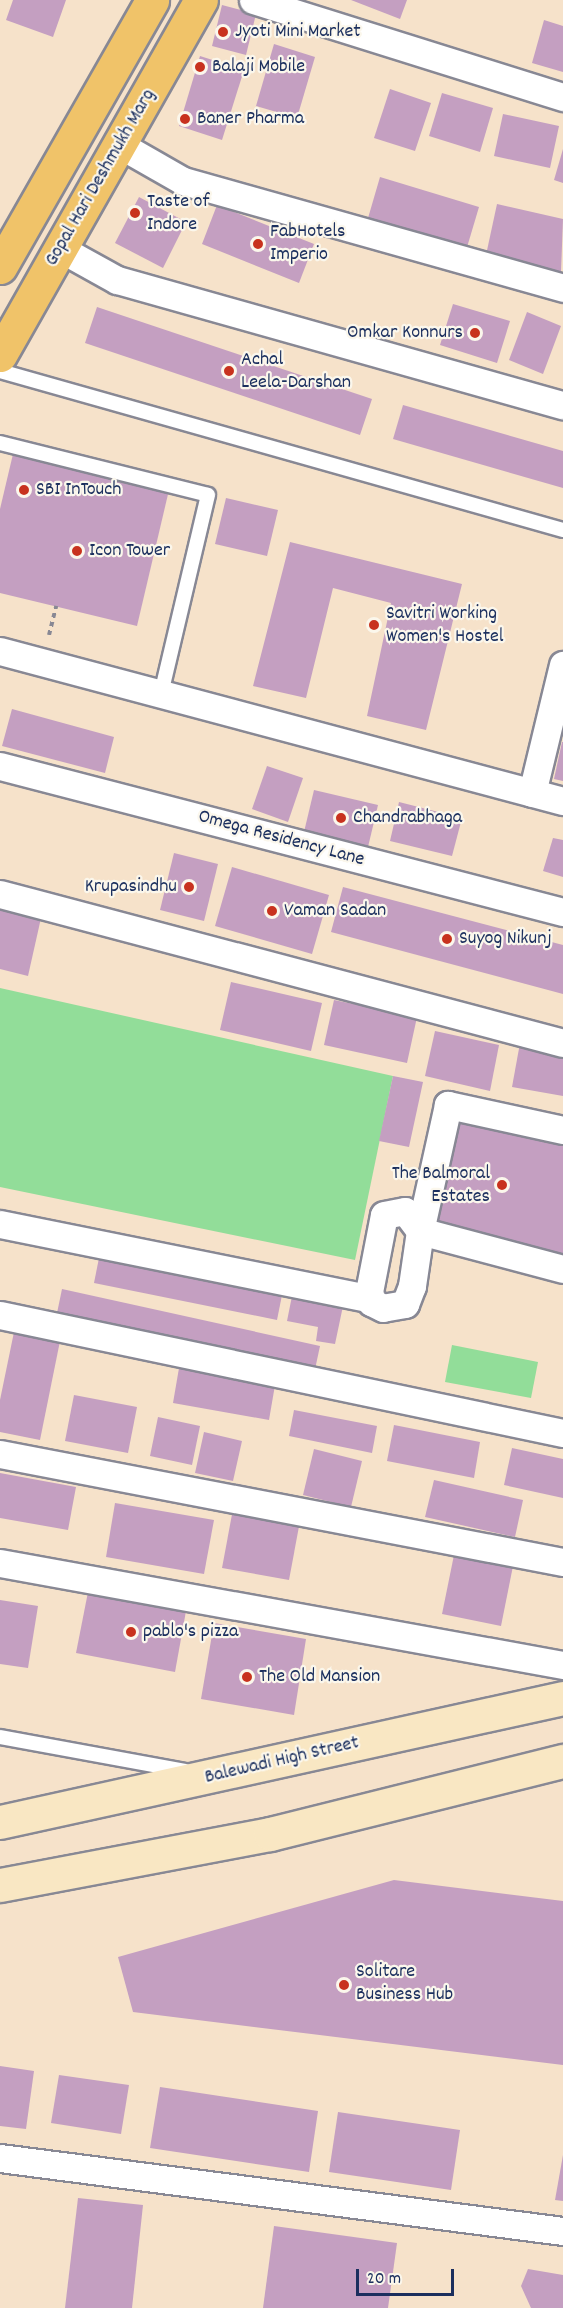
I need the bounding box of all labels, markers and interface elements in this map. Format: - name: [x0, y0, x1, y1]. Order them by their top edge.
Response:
- place label: Jyoti Mini Market: [235, 20, 361, 44]
- marker: Jyoti Mini Market: [216, 25, 230, 39]
- place label: Balaji Mobile: [212, 55, 305, 79]
- marker: Balaji Mobile: [193, 60, 207, 74]
- street label: Gopal Hari Deshmukh Marg: [40, 85, 162, 271]
- place label: Baner Pharma: [197, 107, 304, 131]
- marker: Baner Pharma: [178, 112, 192, 126]
- place label: Taste of Indore: [147, 190, 209, 237]
- marker: Taste of Indore: [128, 206, 142, 220]
- place label: FabHotels Imperio: [270, 220, 345, 267]
- marker: FabHotels Imperio: [251, 237, 265, 251]
- place label: Omkar Konnurs: [347, 321, 463, 345]
- marker: Omkar Konnurs: [468, 326, 482, 340]
- place label: Achal Leela-Darshan: [241, 348, 351, 395]
- marker: Achal Leela-Darshan: [222, 364, 236, 378]
- place label: SBI InTouch: [36, 478, 121, 502]
- marker: SBI InTouch: [17, 483, 31, 497]
- place label: Icon Tower: [89, 539, 170, 563]
- marker: Icon Tower: [70, 544, 84, 558]
- place label: Savitri Working Women's Hostel: [386, 602, 504, 649]
- marker: Savitri Working Women's Hostel: [367, 618, 381, 632]
- street label: Omega Residency Lane: [195, 805, 367, 873]
- place label: Chandrabhaga: [353, 806, 462, 830]
- marker: Chandrabhaga: [334, 811, 348, 825]
- place label: Krupasindhu: [85, 875, 177, 899]
- marker: Krupasindhu: [182, 880, 196, 894]
- place label: Vaman Sadan: [284, 899, 386, 923]
- marker: Vaman Sadan: [265, 904, 279, 918]
- place label: Suyog Nikunj: [459, 927, 552, 951]
- marker: Suyog Nikunj: [440, 932, 454, 946]
- place label: The Balmoral Estates: [392, 1162, 490, 1209]
- marker: The Balmoral Estates: [495, 1178, 509, 1192]
- place label: pablo's pizza: [143, 1620, 238, 1644]
- marker: pablo's pizza: [124, 1625, 138, 1639]
- place label: The Old Mansion: [259, 1665, 380, 1689]
- marker: The Old Mansion: [240, 1670, 254, 1684]
- street label: Balewadi High Street: [203, 1732, 361, 1790]
- place label: Solitare Business Hub: [356, 1961, 453, 2008]
- marker: Solitare Business Hub: [337, 1978, 351, 1992]
- scale bar: [359, 2257, 456, 2295]
- text: 20 m: [367, 2267, 401, 2292]

